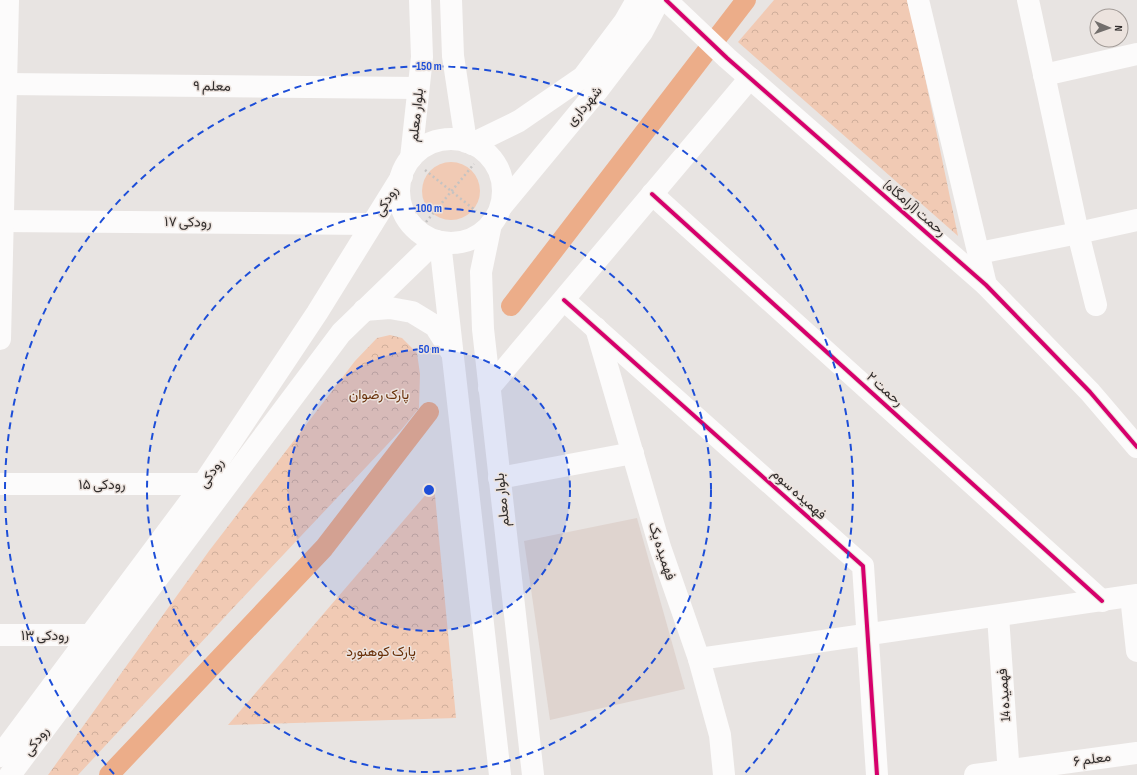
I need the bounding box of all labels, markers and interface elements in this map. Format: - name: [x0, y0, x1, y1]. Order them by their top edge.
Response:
- north arrow: [1089, 8, 1129, 48]
- text: N: [1112, 25, 1125, 32]
- text: 150 m: [416, 59, 442, 74]
- street label: معلم ۹: [193, 77, 231, 95]
- street label: شهرداری: [562, 83, 606, 129]
- street label: بلوار معلم: [405, 87, 427, 143]
- street label: رحمت (آرامگاه): [880, 176, 950, 240]
- street label: رودکی: [370, 182, 402, 219]
- text: 100 m: [416, 201, 442, 216]
- street label: رودکی ۱۷: [164, 213, 212, 231]
- text: 50 m: [419, 342, 439, 357]
- street label: رحمت ۲: [863, 368, 907, 410]
- park label: پارک رضوان: [349, 386, 409, 404]
- street label: رودکی: [195, 455, 227, 491]
- street label: فهمیده سوم: [768, 465, 830, 523]
- street label: بلوار معلم: [491, 472, 513, 528]
- street label: رودکی ۱۵: [78, 476, 126, 493]
- centre of rings: [422, 483, 436, 497]
- street label: فهمیده یک: [645, 520, 679, 582]
- street label: رودکی ۱۳: [21, 627, 69, 644]
- park label: پارک کوهنورد: [346, 643, 416, 661]
- street label: فهمیده 14: [994, 668, 1014, 722]
- street label: رودکی: [19, 723, 53, 759]
- street label: معلم ۶: [1072, 748, 1112, 770]

